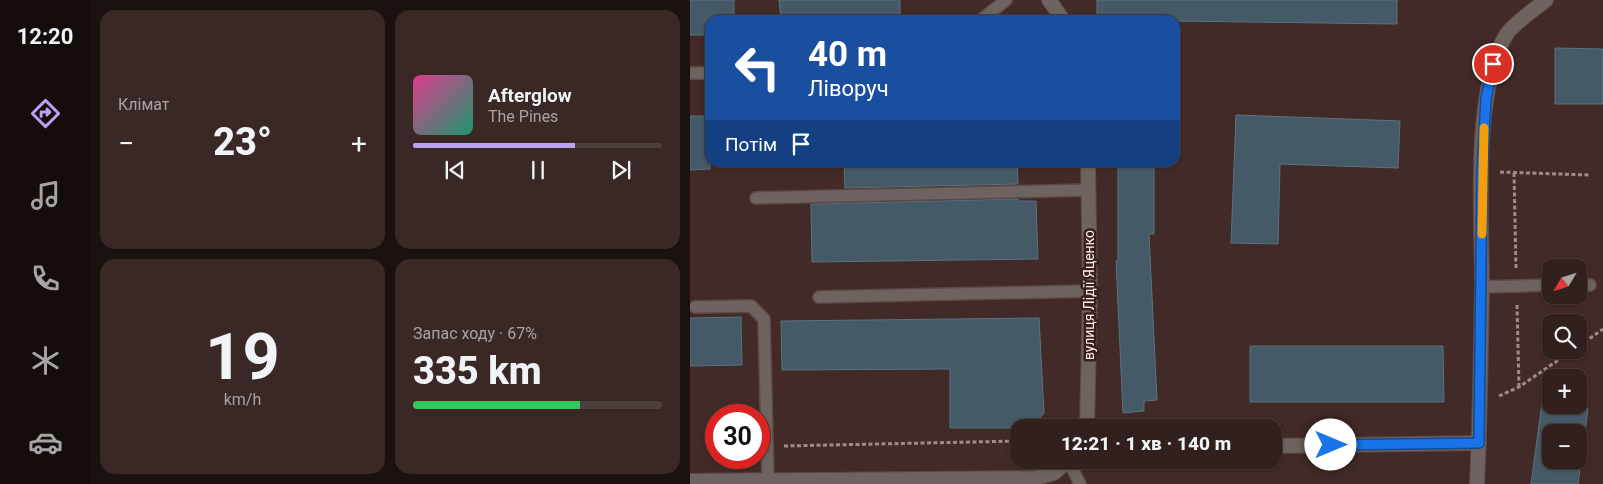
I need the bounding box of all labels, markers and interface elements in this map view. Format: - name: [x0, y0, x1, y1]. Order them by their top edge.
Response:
- text: 12:20: [17, 24, 73, 49]
- text: 40 m: [808, 34, 887, 75]
- icon: left: [725, 35, 790, 100]
- pin: [1472, 43, 1514, 85]
- icon: arrive: [1479, 50, 1507, 78]
- text: Ліворуч: [808, 76, 889, 101]
- text: Afterglow: [488, 84, 572, 107]
- text: Клімат: [118, 95, 170, 114]
- icon: directions: [28, 96, 63, 131]
- text: The Pines: [488, 107, 558, 126]
- text: 23°: [213, 120, 272, 164]
- text: −: [118, 127, 134, 160]
- text: +: [351, 127, 367, 160]
- icon: arrive: [787, 130, 815, 158]
- text: Потім: [725, 133, 777, 156]
- icon: previous: [441, 156, 469, 184]
- icon: pause: [524, 156, 552, 184]
- icon: next: [607, 156, 635, 184]
- icon: music: [28, 178, 63, 213]
- street label: вулиця Лідії Яценко: [1081, 230, 1097, 360]
- north arrow: [1542, 259, 1588, 304]
- map controls: [1542, 259, 1587, 469]
- icon: phone: [28, 261, 63, 296]
- button: search: [1542, 314, 1587, 359]
- text: 19: [205, 319, 280, 395]
- text: Запас ходу · 67%: [413, 324, 537, 343]
- icon: climate: [28, 343, 63, 378]
- text: 335 km: [413, 349, 542, 393]
- button: +: [1542, 369, 1587, 414]
- text: km/h: [224, 390, 261, 409]
- speed limit sign: 30: [705, 404, 770, 469]
- position arrow: [1304, 418, 1356, 470]
- button: −: [1542, 424, 1587, 469]
- icon: car: [28, 425, 63, 460]
- text: 12:21 · 1 хв · 140 m: [1061, 432, 1231, 455]

